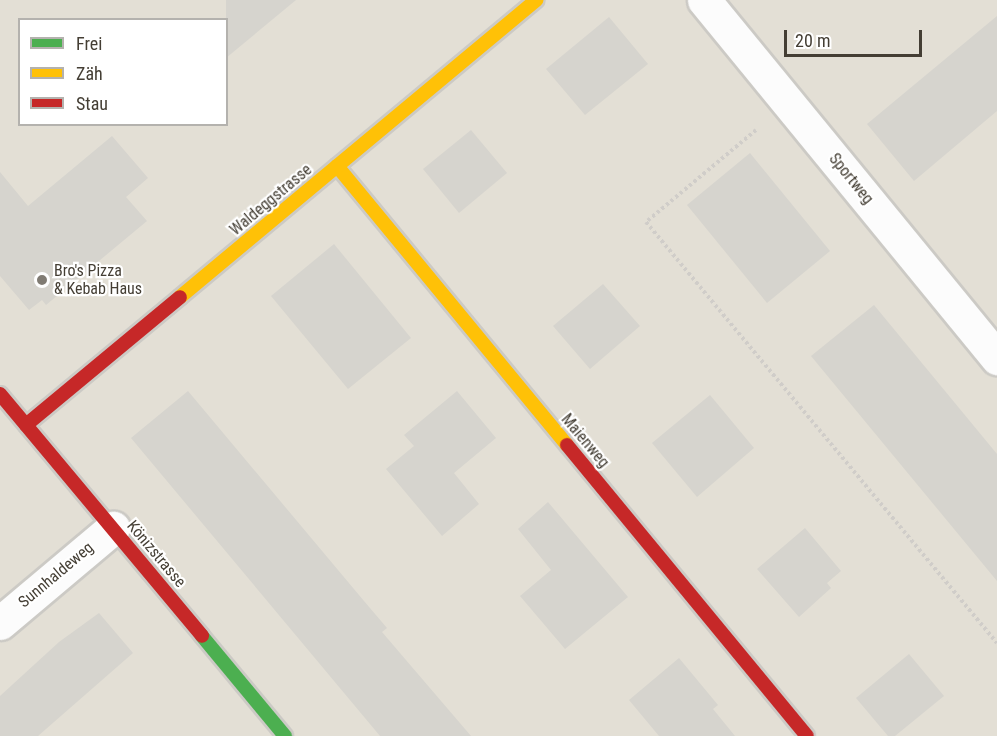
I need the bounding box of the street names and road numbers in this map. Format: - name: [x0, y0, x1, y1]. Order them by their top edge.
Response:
- street label: Sportweg: [825, 150, 877, 208]
- street label: Waldeggstrasse: [226, 160, 316, 240]
- street label: Maienweg: [557, 410, 613, 472]
- street label: Könizstrasse: [123, 517, 189, 591]
- street label: Sunnhaldeweg: [15, 538, 97, 612]

